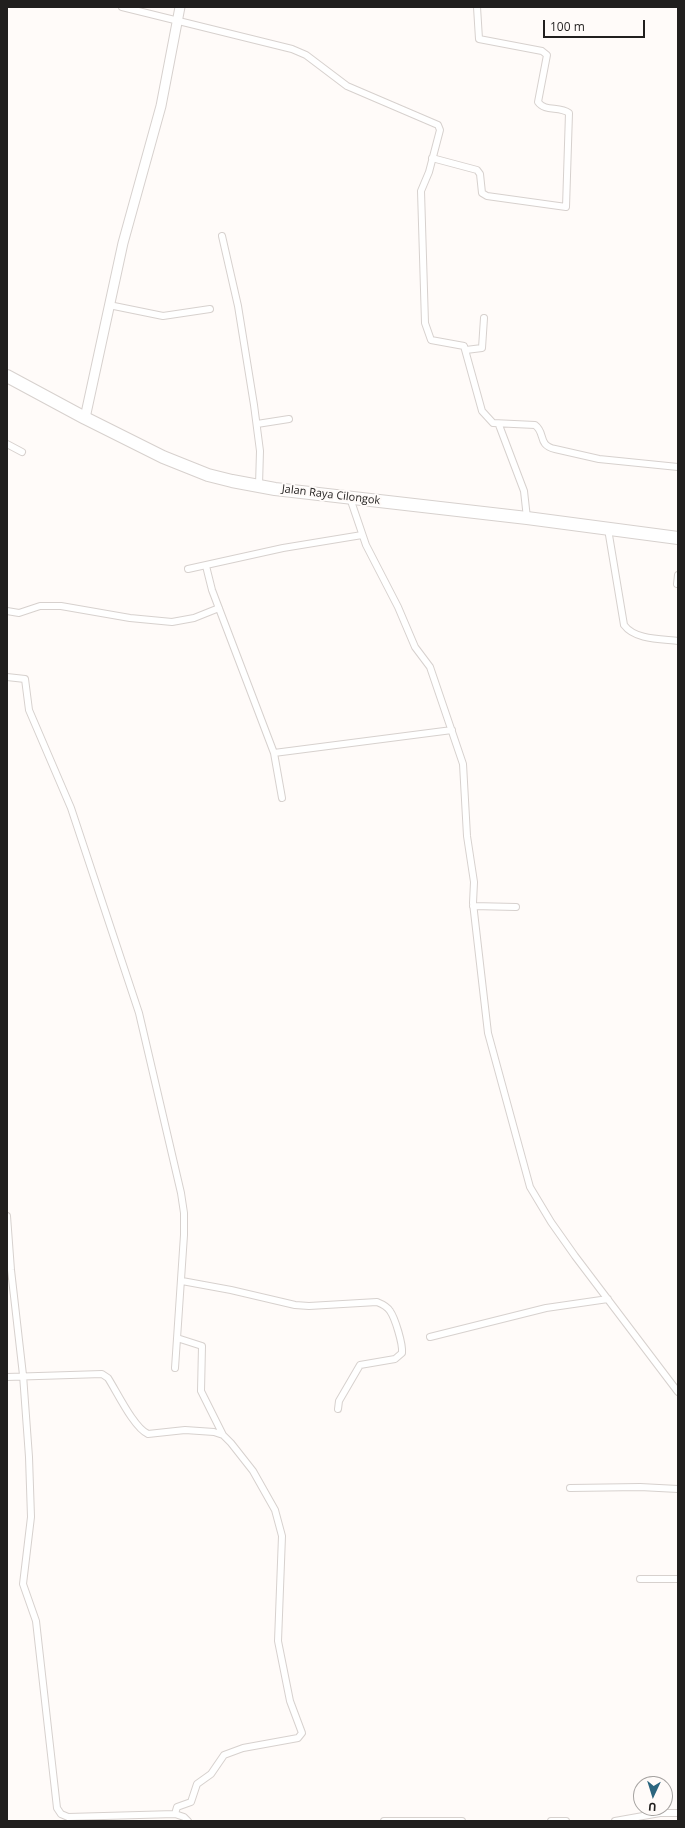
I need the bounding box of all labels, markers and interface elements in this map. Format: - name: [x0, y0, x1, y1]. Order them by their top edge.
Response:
- scale bar: [545, 12, 647, 38]
- text: 100 m: [550, 18, 585, 35]
- street label: Jalan Raya Cilongok: [281, 482, 381, 508]
- north arrow: [633, 1776, 673, 1816]
- text: U: [648, 1800, 657, 1815]

